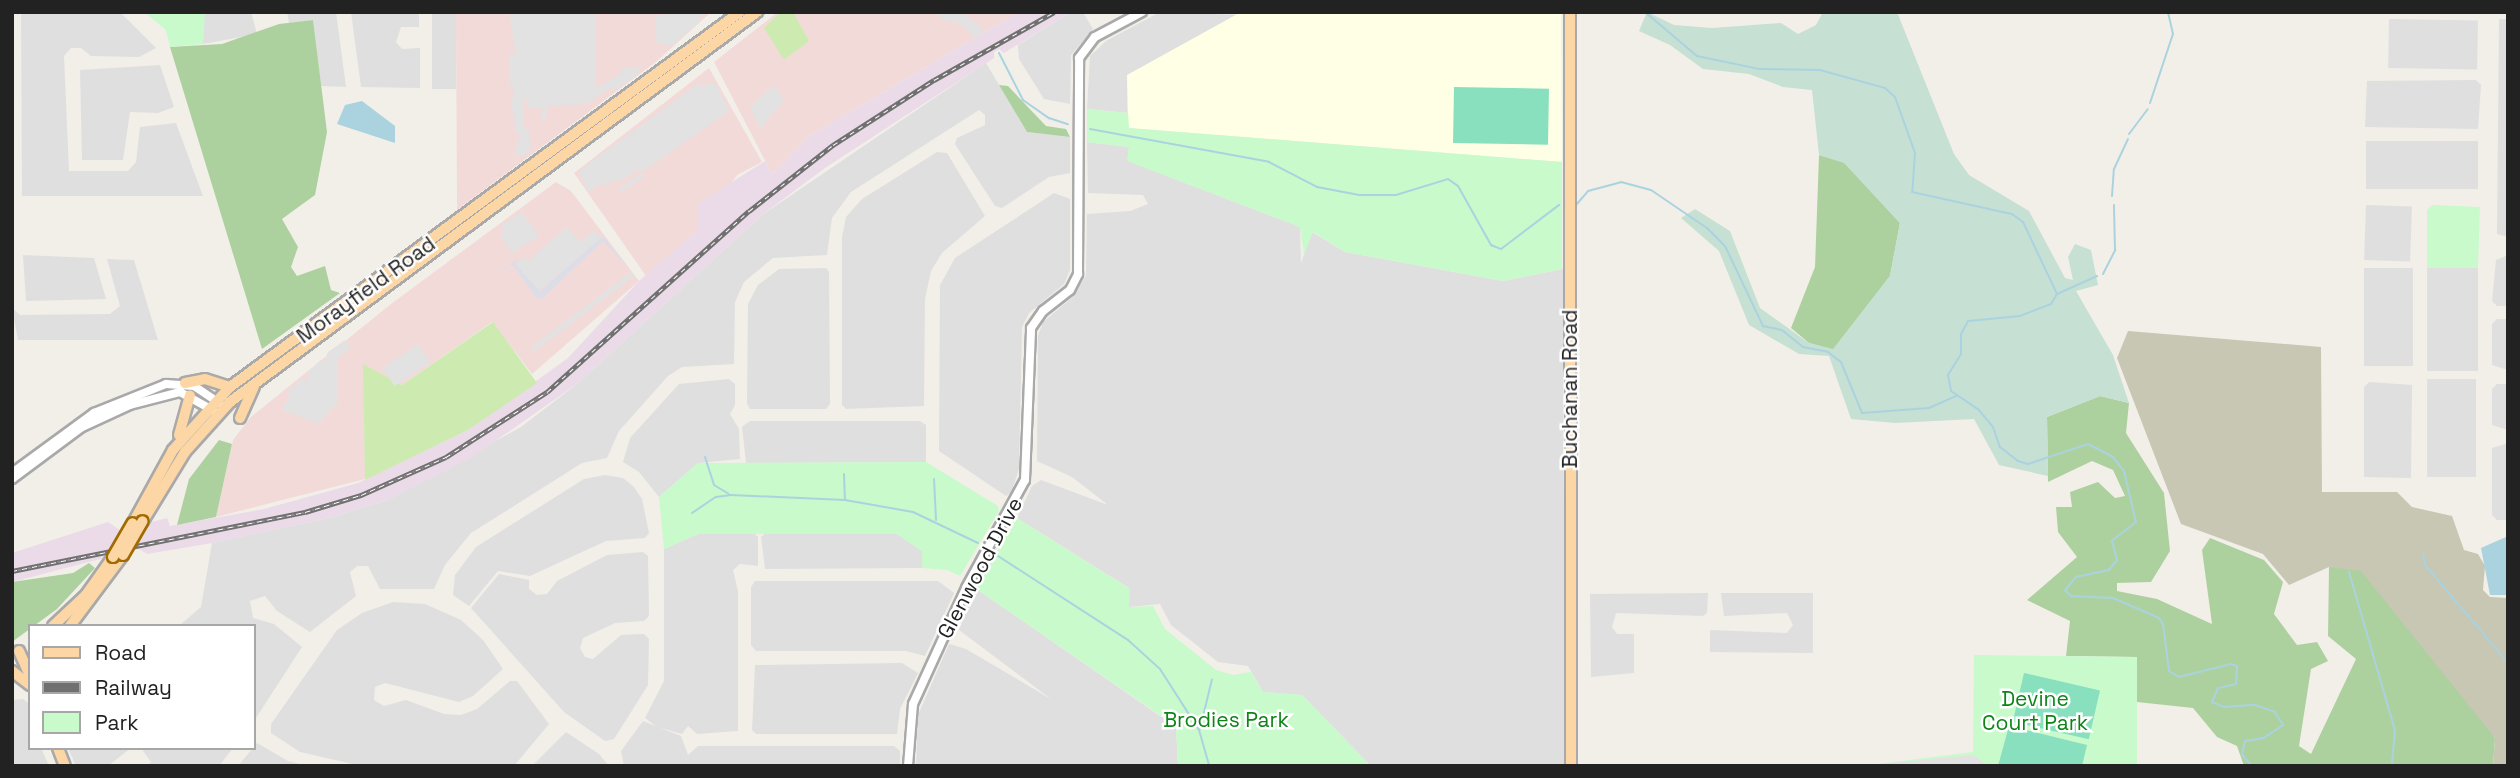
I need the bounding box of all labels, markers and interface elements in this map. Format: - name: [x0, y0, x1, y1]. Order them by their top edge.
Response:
- street label: Morayfield Road: [292, 231, 440, 349]
- street label: Buchanan Road: [1557, 309, 1583, 469]
- street label: Glenwood Drive: [932, 493, 1028, 643]
- legend: [28, 624, 256, 750]
- text: Road: [95, 639, 147, 666]
- text: Railway: [95, 674, 172, 701]
- park label: Devine Court Park: [1982, 686, 2088, 736]
- park label: Brodies Park: [1163, 707, 1289, 733]
- text: Park: [95, 709, 139, 736]

